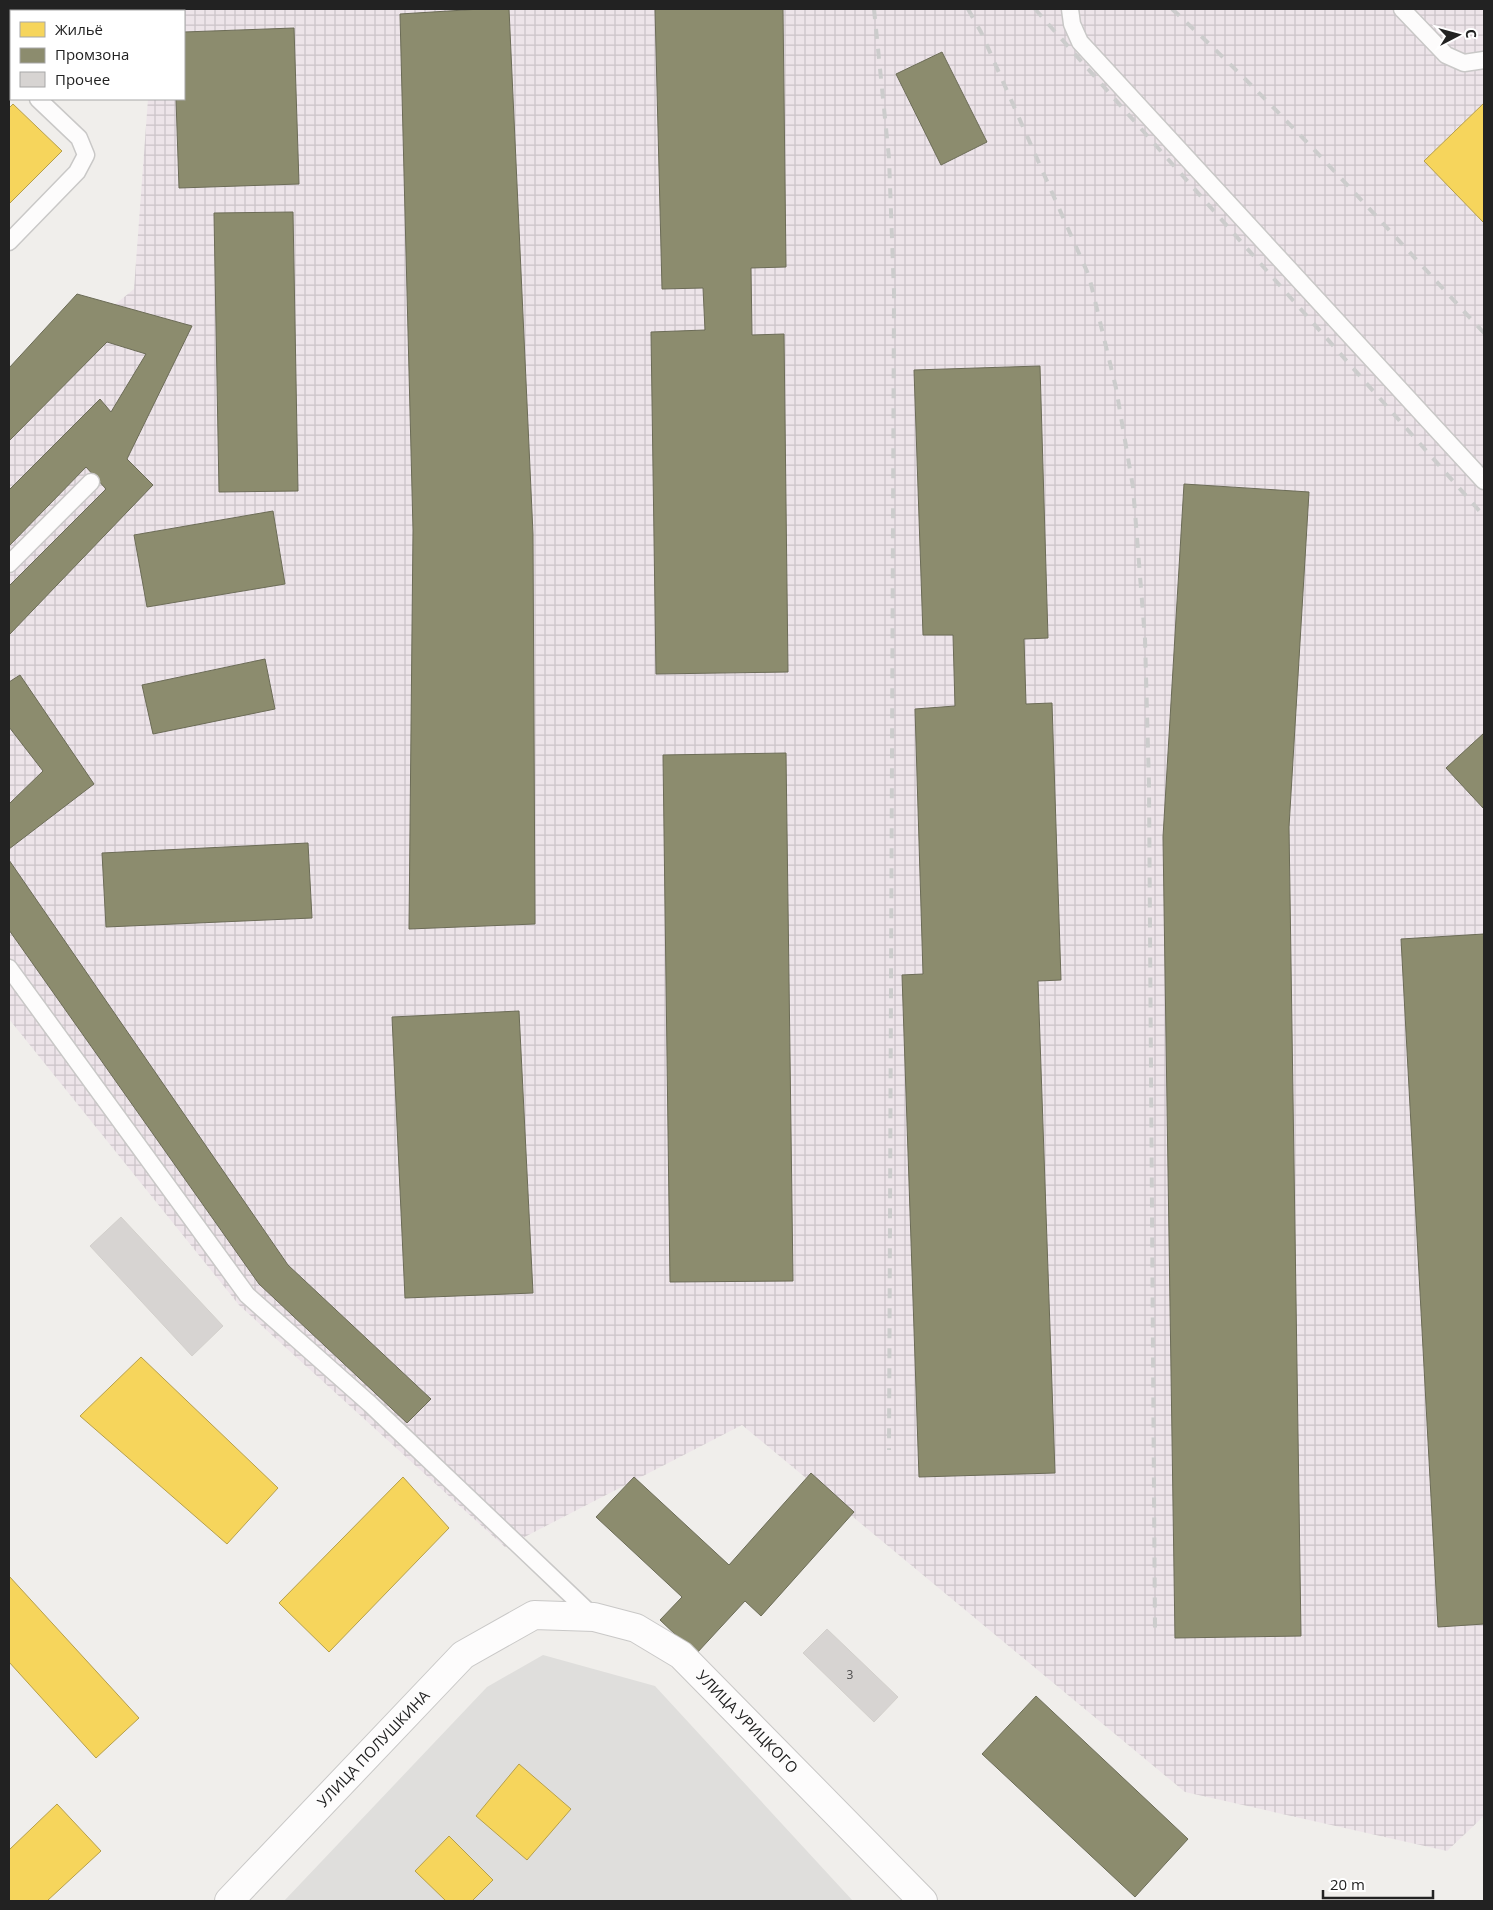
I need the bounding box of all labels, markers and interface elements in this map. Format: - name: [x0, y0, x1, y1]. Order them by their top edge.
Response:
- legend: [10, 10, 185, 100]
- north arrow: [1433, 10, 1483, 60]
- text: Жильё: [55, 19, 103, 39]
- text: С: [1462, 28, 1481, 39]
- text: Промзона: [55, 44, 129, 64]
- text: Прочее: [55, 69, 110, 89]
- street label: УЛИЦА УРИЦКОГО: [693, 1666, 803, 1777]
- house number: 3: [847, 1666, 854, 1683]
- street label: УЛИЦА ПОЛУШКИНА: [312, 1685, 434, 1811]
- scale bar: [1323, 1868, 1433, 1900]
- text: 20 m: [1330, 1874, 1365, 1894]

